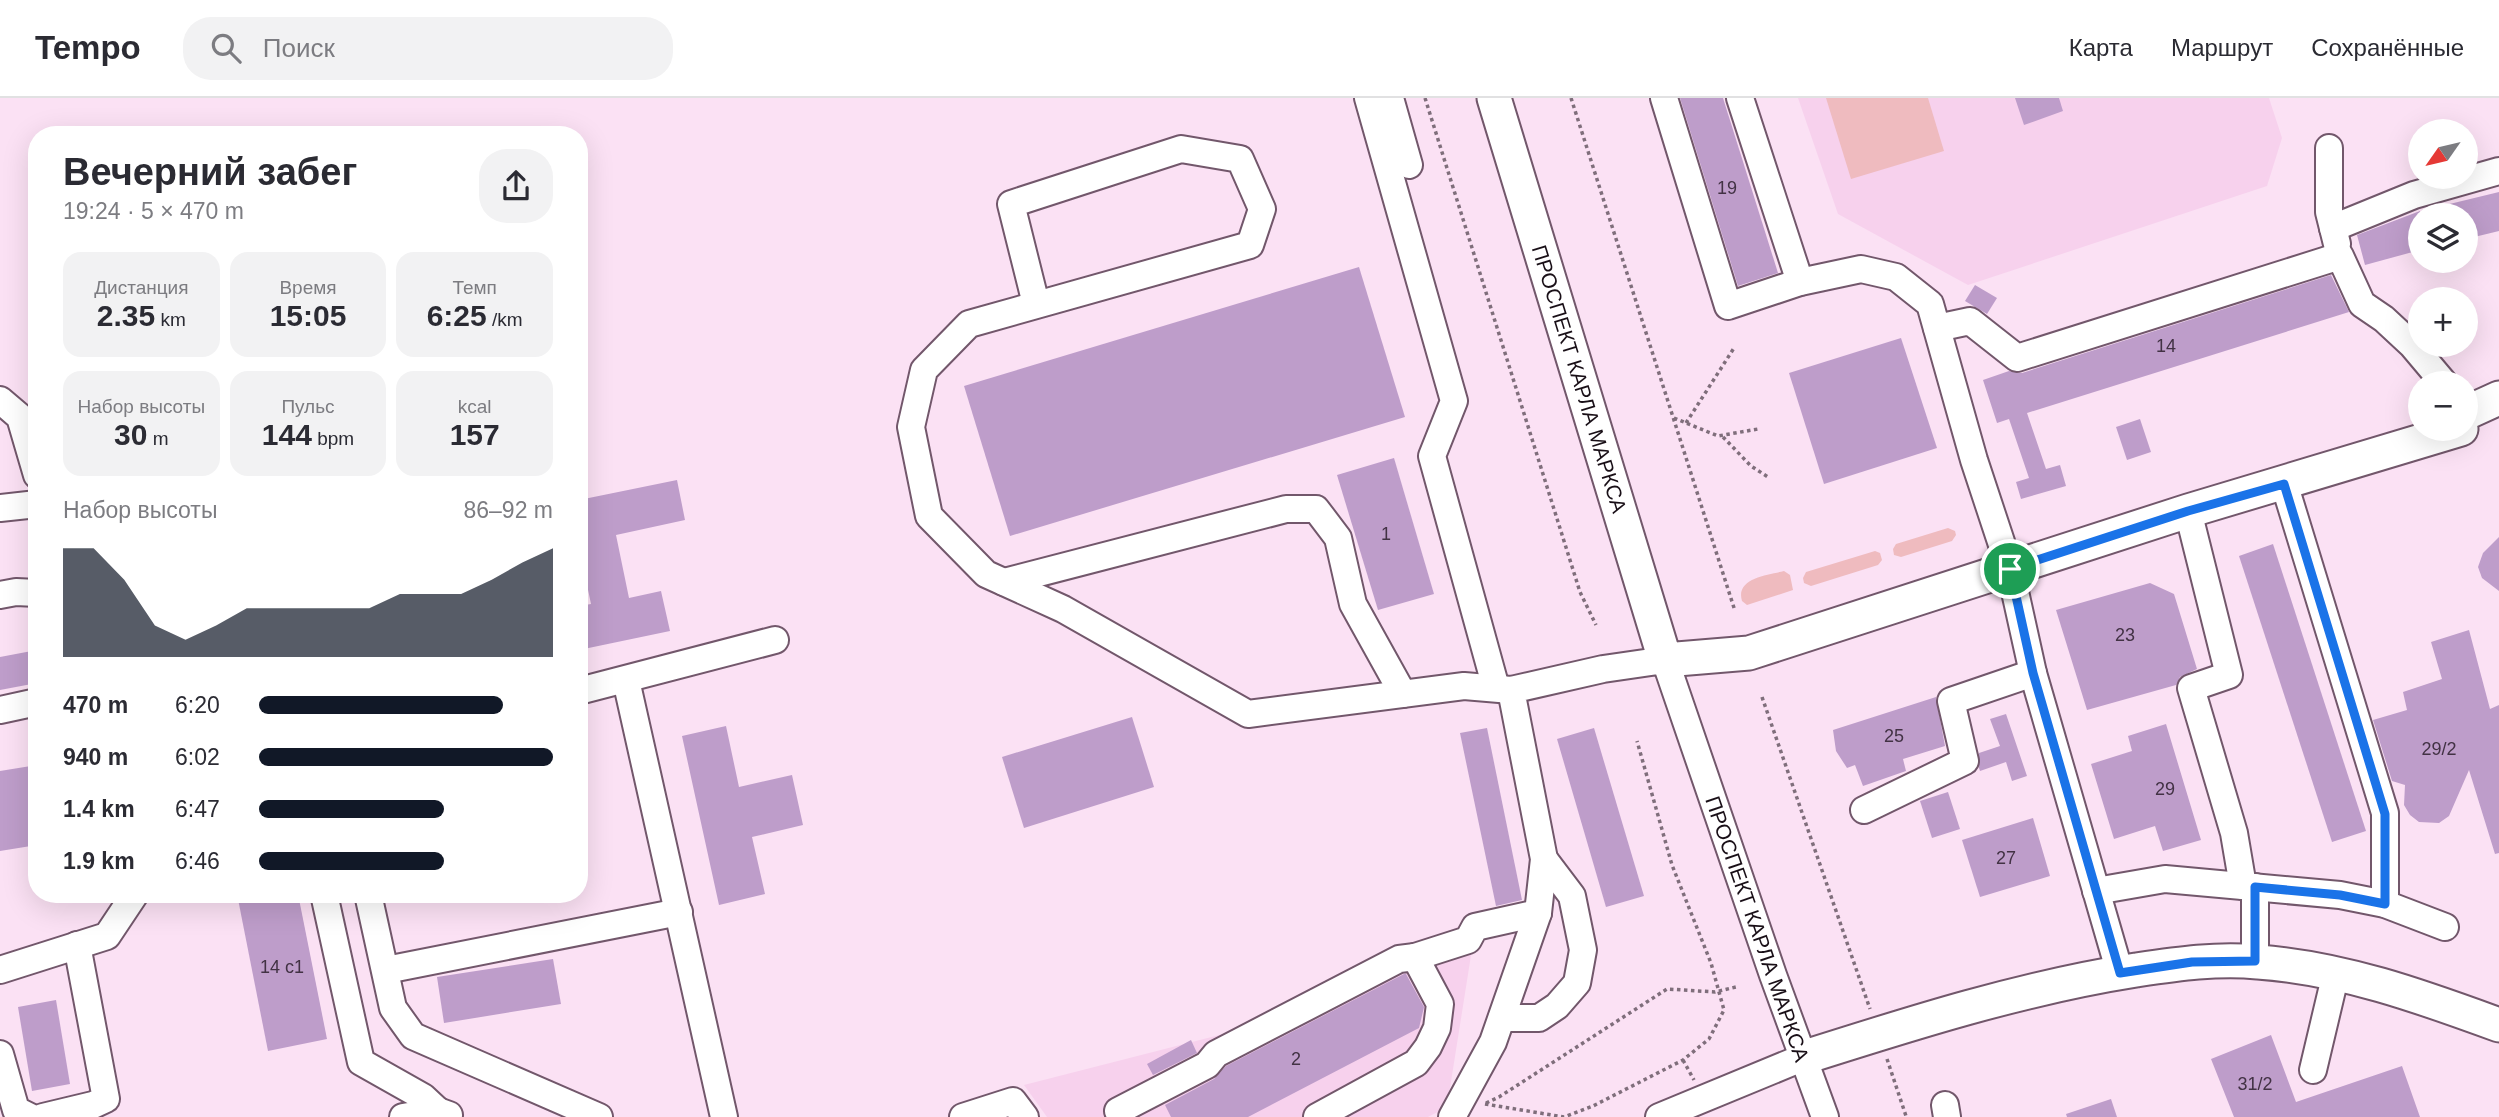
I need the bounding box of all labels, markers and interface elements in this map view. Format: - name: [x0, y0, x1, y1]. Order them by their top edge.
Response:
- search box: [183, 17, 673, 80]
- text: Tempo: [35, 29, 141, 66]
- icon: search: [207, 29, 245, 67]
- text: Поиск: [263, 33, 335, 63]
- text: Карта: [2069, 34, 2133, 61]
- text: Маршрут: [2171, 34, 2273, 61]
- text: Сохранённые: [2311, 34, 2464, 61]
- north arrow: [2408, 119, 2478, 189]
- map controls: [2408, 119, 2478, 441]
- button: share: [479, 149, 553, 223]
- text: Вечерний забег: [63, 151, 357, 193]
- house number: 19: [1717, 178, 1737, 198]
- text: 19:24 · 5 × 470 m: [63, 198, 244, 224]
- button: layers: [2408, 203, 2478, 273]
- street label: ПРОСПЕКТ КАРЛА МАРКСА: [1528, 242, 1631, 516]
- text: Дистанция: [94, 277, 188, 298]
- text: Время: [279, 277, 337, 298]
- text: Темп: [452, 277, 497, 298]
- button: +: [2408, 287, 2478, 357]
- text: 2.35: [97, 299, 155, 332]
- text: 15:05: [270, 299, 346, 332]
- text: 6:25: [427, 299, 487, 332]
- text: km: [155, 309, 186, 330]
- text: /km: [487, 309, 523, 330]
- house number: 14: [2156, 336, 2176, 356]
- button: −: [2408, 371, 2478, 441]
- text: Набор высоты: [78, 396, 205, 417]
- text: Пульс: [281, 396, 335, 417]
- text: kcal: [458, 396, 492, 417]
- text: 30: [114, 418, 147, 451]
- text: 144: [262, 418, 312, 451]
- text: 157: [450, 418, 500, 451]
- text: m: [147, 428, 169, 449]
- text: bpm: [312, 428, 354, 449]
- text: Набор высоты: [63, 497, 217, 523]
- text: 86–92 m: [463, 497, 553, 523]
- house number: 1: [1381, 524, 1391, 544]
- pin: [1980, 539, 2040, 599]
- icon: arrive: [1991, 550, 2029, 588]
- house number: 23: [2115, 625, 2135, 645]
- text: 470 m: [63, 692, 128, 718]
- text: 6:20: [175, 692, 220, 718]
- house number: 25: [1884, 726, 1904, 746]
- house number: 29/2: [2421, 739, 2457, 759]
- text: 940 m: [63, 744, 128, 770]
- text: 6:02: [175, 744, 220, 770]
- house number: 29: [2155, 779, 2175, 799]
- street label: ПРОСПЕКТ КАРЛА МАРКСА: [1701, 793, 1814, 1065]
- text: 1.4 km: [63, 796, 135, 822]
- text: 6:47: [175, 796, 220, 822]
- text: 1.9 km: [63, 848, 135, 874]
- text: 6:46: [175, 848, 220, 874]
- house number: 27: [1996, 848, 2016, 868]
- house number: 14 с1: [260, 957, 304, 977]
- house number: 2: [1291, 1049, 1301, 1069]
- house number: 31/2: [2237, 1074, 2273, 1094]

